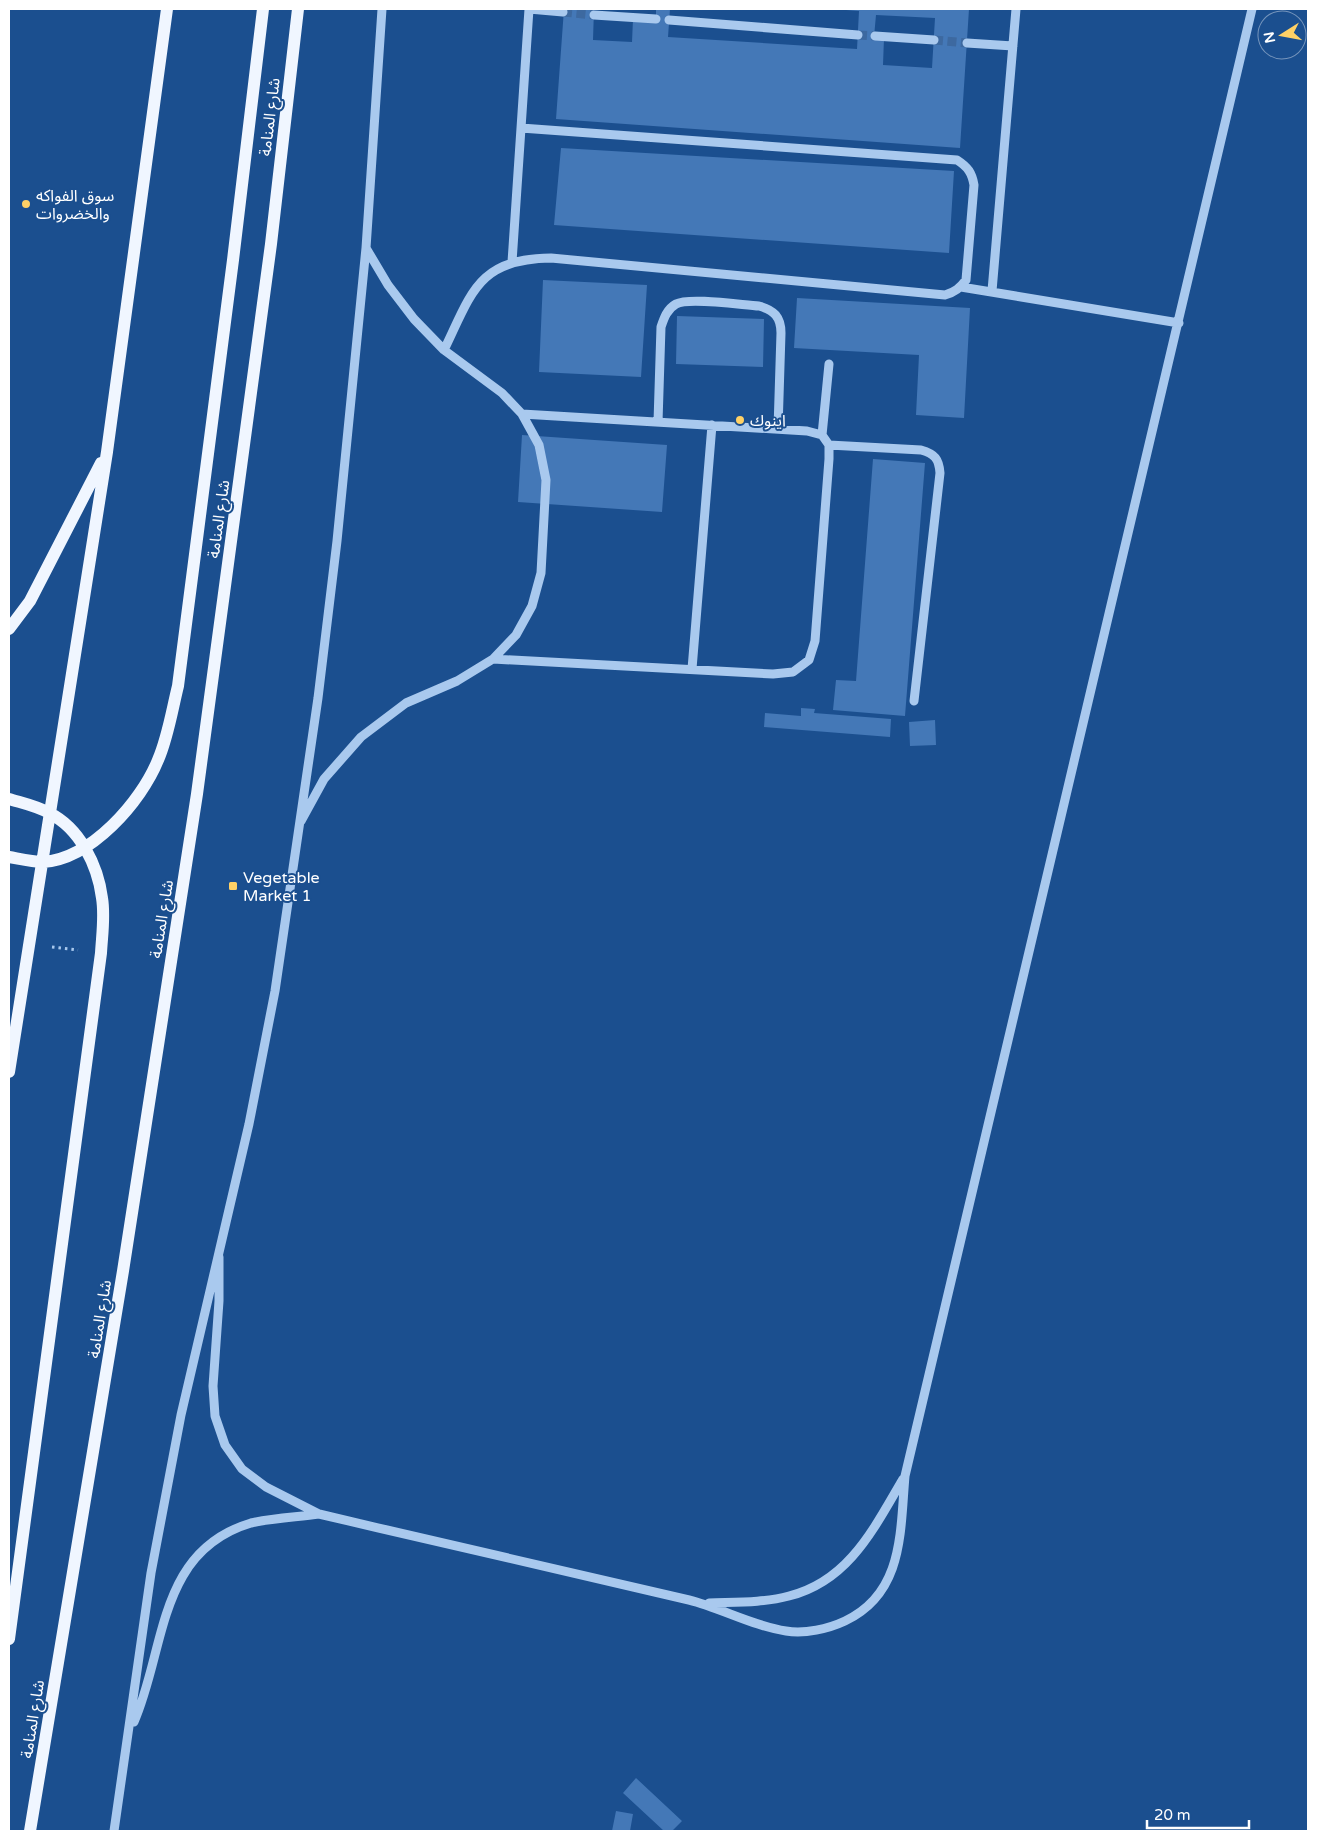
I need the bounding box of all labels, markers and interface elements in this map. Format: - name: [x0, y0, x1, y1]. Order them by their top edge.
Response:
- north arrow: [1257, 10, 1307, 60]
- text: N: [1260, 30, 1279, 45]
- street label: شارع المنامة: [255, 77, 287, 158]
- place label: سوق الفواكه والخضروات: [36, 186, 114, 224]
- marker: سوق الفواكه والخضروات: [20, 198, 32, 210]
- place label: اينوك: [750, 411, 786, 431]
- marker: اينوك: [734, 414, 746, 426]
- street label: شارع المنامة: [204, 479, 236, 560]
- place label: Vegetable Market 1: [243, 868, 320, 906]
- street label: شارع المنامة: [146, 879, 180, 960]
- marker: Vegetable Market 1: [227, 880, 239, 892]
- street label: شارع المنامة: [84, 1279, 118, 1360]
- street label: شارع المنامة: [17, 1679, 51, 1760]
- scale bar: [1147, 1798, 1250, 1830]
- text: 20 m: [1154, 1806, 1191, 1824]

